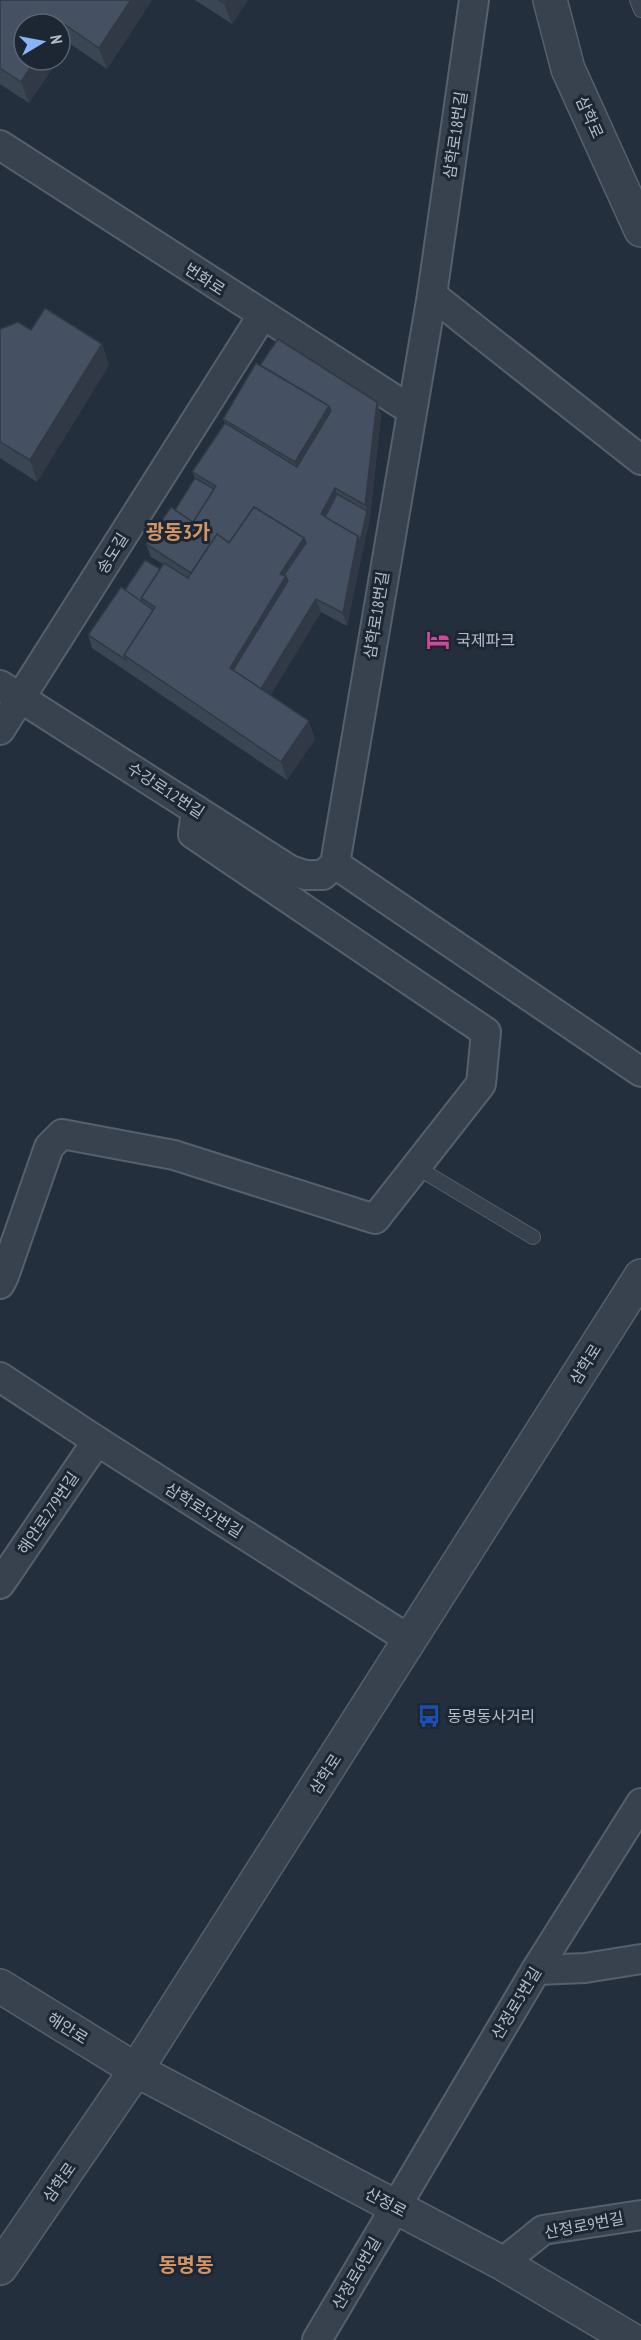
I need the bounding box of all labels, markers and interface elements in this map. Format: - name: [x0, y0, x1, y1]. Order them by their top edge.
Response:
- north arrow: [12, 12, 72, 72]
- text: N: [46, 33, 67, 45]
- street label: 삼학로18번길: [439, 90, 471, 180]
- street label: 삼학로: [572, 93, 608, 141]
- street label: 번화로: [181, 259, 229, 300]
- district label: 광동3가: [146, 519, 210, 545]
- street label: 송도길: [92, 529, 132, 577]
- street label: 삼학로18번길: [359, 570, 393, 660]
- hotel icon: 국제파크: [425, 627, 451, 653]
- place label: 국제파크: [456, 630, 515, 650]
- street label: 수강로12번길: [124, 758, 208, 822]
- street label: 삼학로: [565, 1340, 605, 1388]
- street label: 해안로279번길: [13, 1468, 83, 1558]
- street label: 삼학로52번길: [161, 1478, 247, 1542]
- bus stop icon: 동명동사거리: [416, 1703, 442, 1729]
- place label: 동명동사거리: [447, 1706, 535, 1726]
- street label: 삼학로: [305, 1750, 346, 1798]
- street label: 산정로5번길: [487, 1963, 545, 2043]
- street label: 해안로: [44, 2008, 92, 2048]
- street label: 삼학로: [38, 2158, 80, 2206]
- street label: 산정로: [362, 2183, 410, 2221]
- street label: 산정로9번길: [542, 2207, 626, 2243]
- street label: 산정로6번길: [327, 2233, 385, 2313]
- district label: 동명동: [158, 2252, 214, 2278]

